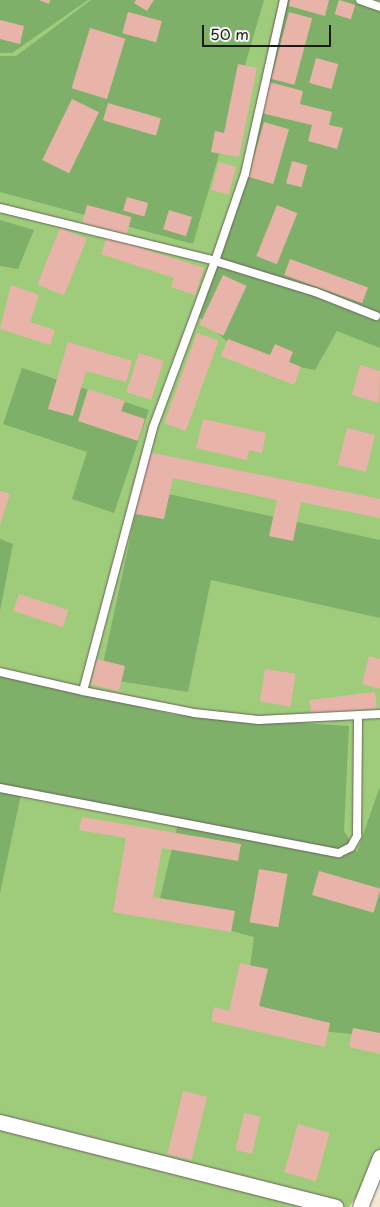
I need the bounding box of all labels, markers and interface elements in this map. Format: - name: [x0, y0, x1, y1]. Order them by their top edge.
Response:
- scale bar: [205, 15, 334, 47]
- text: 50 m: [210, 22, 249, 45]

